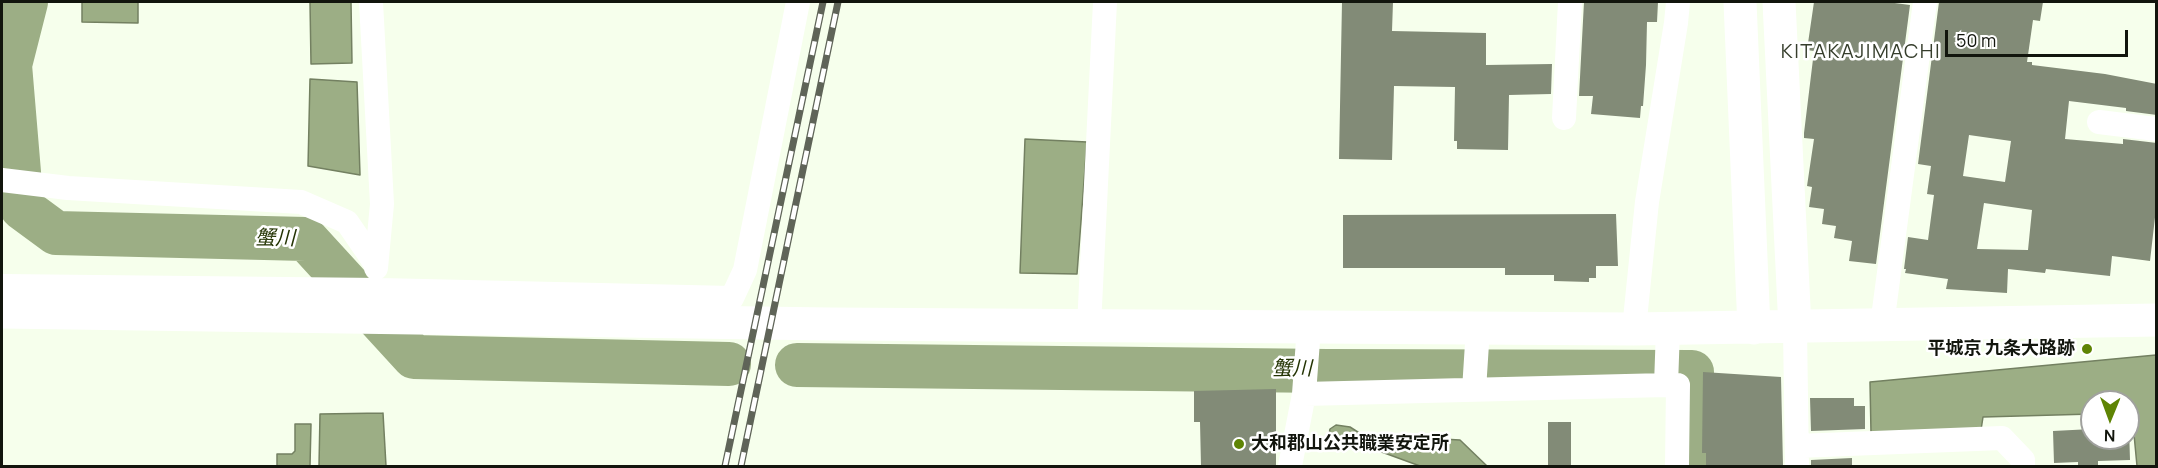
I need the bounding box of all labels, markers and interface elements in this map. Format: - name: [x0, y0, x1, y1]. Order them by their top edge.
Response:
- scale bar: [1948, 18, 2131, 56]
- text: 50 m: [1956, 28, 1996, 52]
- district label: KITAKAJIMACHI: [1781, 40, 1941, 64]
- water label: 蟹川: [255, 227, 295, 251]
- place label: 平城京 九条大路跡: [1927, 338, 2075, 360]
- marker: 平城京 九条大路跡: [2080, 342, 2094, 356]
- water label: 蟹川: [1272, 357, 1312, 381]
- north arrow: [2080, 390, 2140, 450]
- text: N: [2104, 425, 2116, 447]
- place label: 大和郡山公共職業安定所: [1251, 433, 1449, 455]
- marker: 大和郡山公共職業安定所: [1232, 437, 1246, 451]

